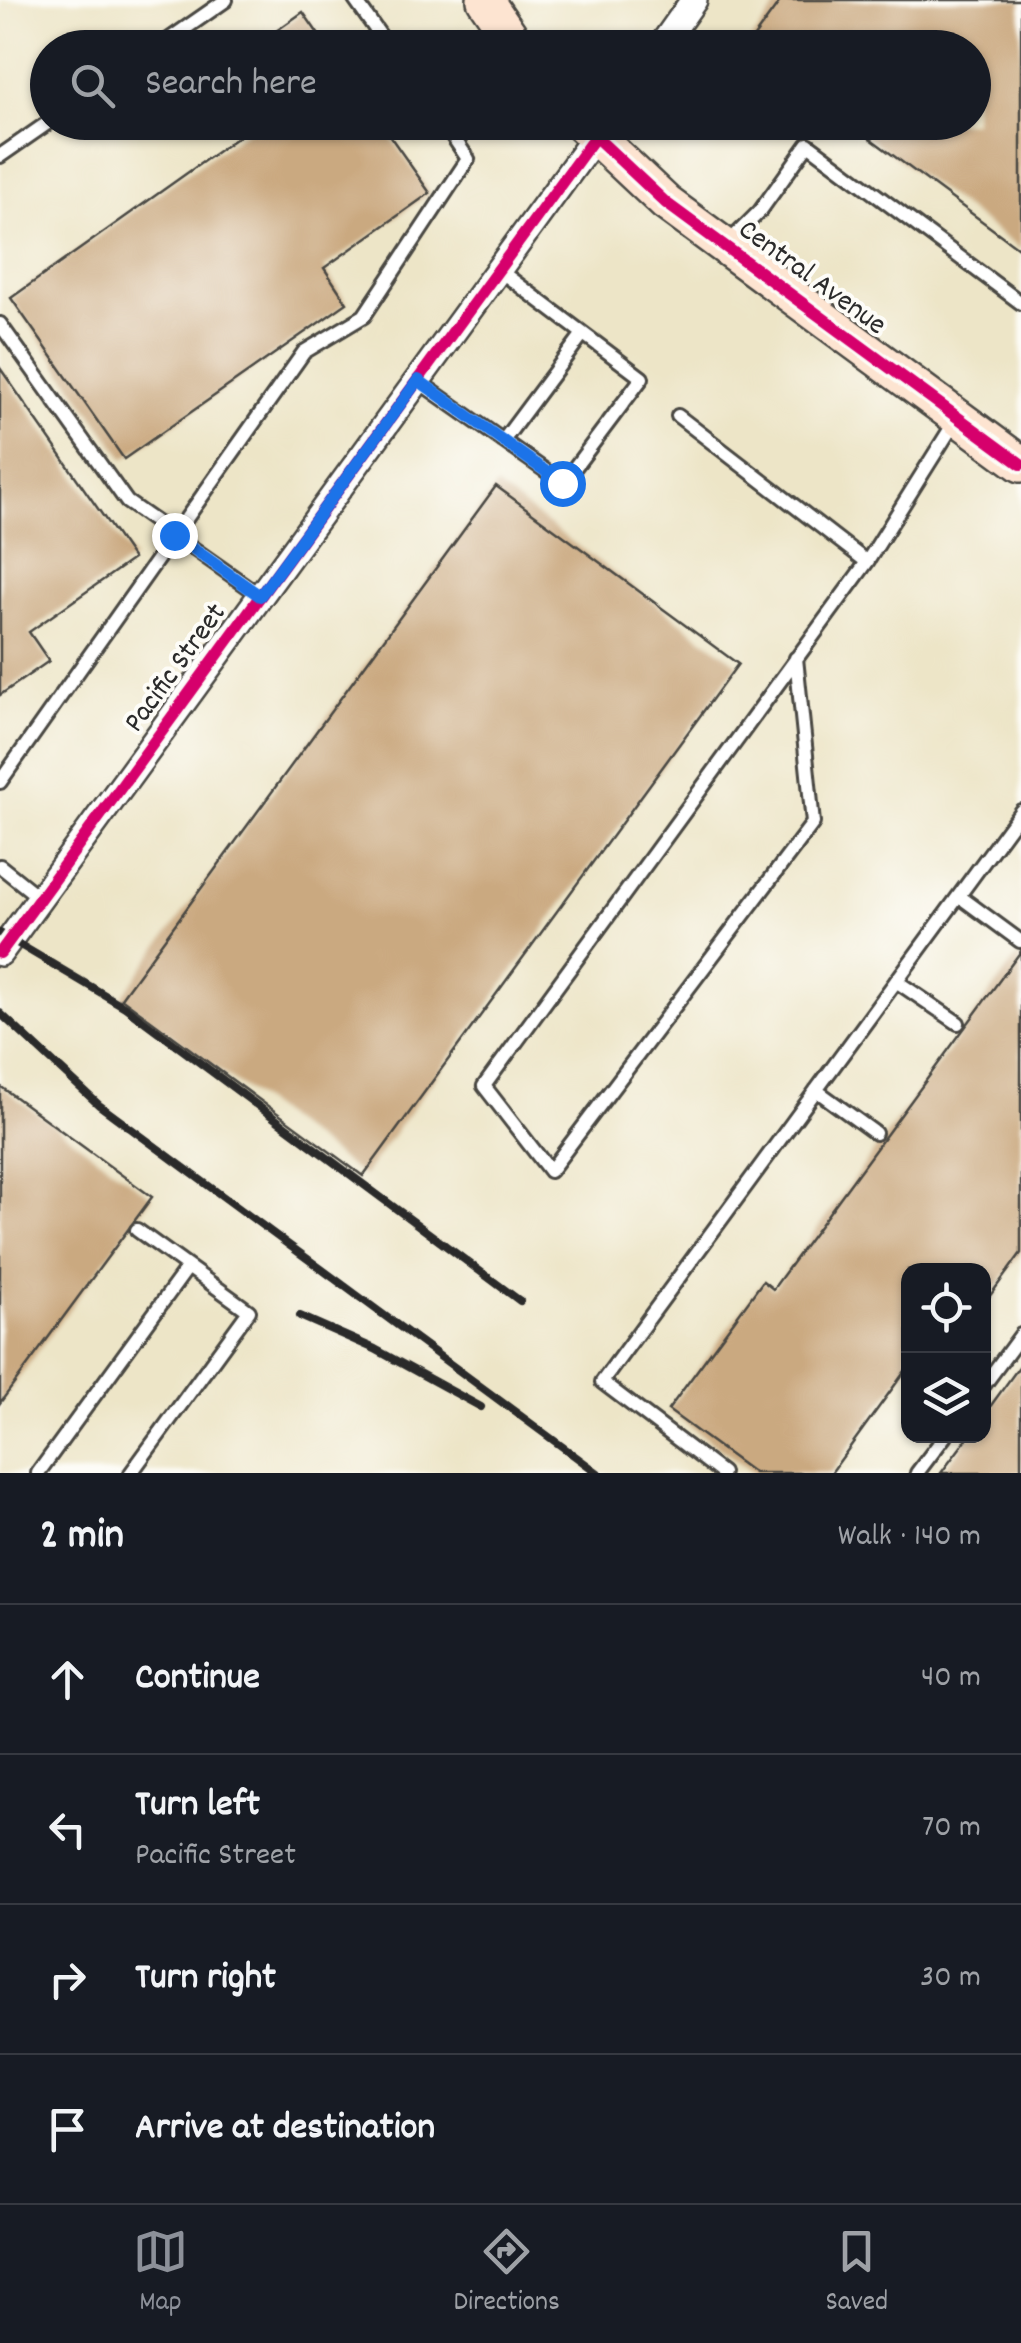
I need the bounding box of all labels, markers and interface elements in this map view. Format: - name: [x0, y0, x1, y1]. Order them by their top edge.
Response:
- search box: [30, 30, 991, 140]
- icon: search: [65, 58, 120, 113]
- text: Search here: [145, 58, 317, 113]
- street label: Central Avenue: [728, 210, 894, 348]
- route start: [540, 461, 586, 507]
- route end: [152, 513, 198, 559]
- street label: Pacific Street: [115, 595, 239, 743]
- map controls: [901, 1263, 991, 1443]
- button: locate: [901, 1263, 991, 1353]
- button: layers: [901, 1353, 991, 1443]
- text: 2 min: [40, 1508, 124, 1568]
- text: Walk · 140 m: [838, 1515, 981, 1561]
- icon: ahead: [40, 1652, 95, 1707]
- text: Continue: [135, 1652, 260, 1707]
- text: 40 m: [921, 1656, 981, 1702]
- text: Turn left: [135, 1779, 260, 1834]
- icon: left: [40, 1802, 95, 1857]
- text: 70 m: [922, 1806, 981, 1852]
- text: Pacific Street: [135, 1834, 296, 1880]
- icon: right: [40, 1952, 95, 2007]
- text: Turn right: [135, 1952, 276, 2007]
- text: 30 m: [920, 1956, 981, 2002]
- icon: arrive: [40, 2102, 95, 2157]
- text: Arrive at destination: [135, 2102, 435, 2157]
- tab: Map: [133, 2224, 188, 2324]
- tab: Directions: [454, 2224, 560, 2324]
- tab: Saved: [826, 2224, 888, 2324]

